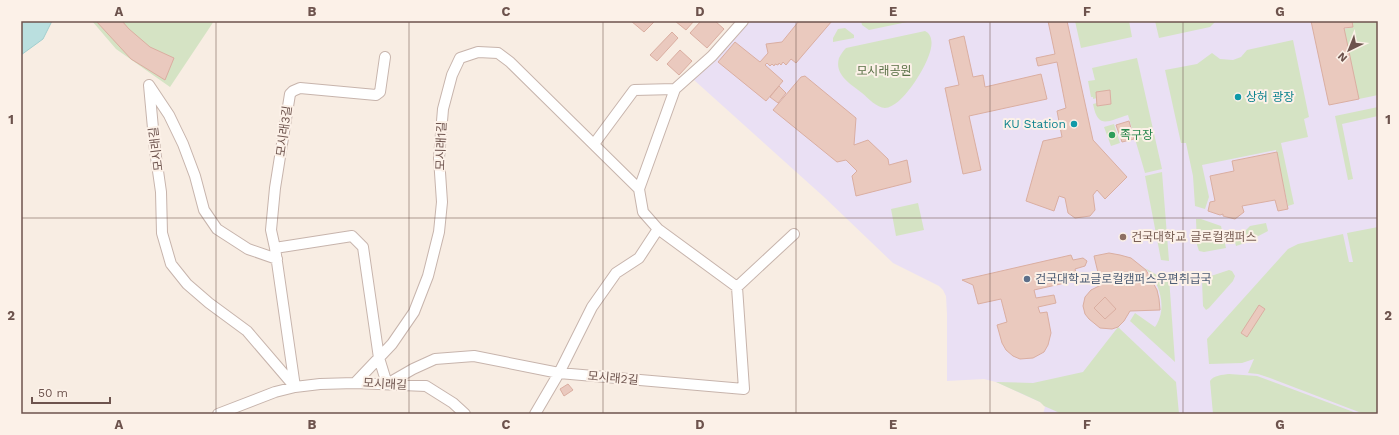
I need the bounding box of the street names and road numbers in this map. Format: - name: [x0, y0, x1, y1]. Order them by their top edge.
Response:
- street label: 모시래3길: [274, 105, 294, 157]
- street label: 모시래1길: [433, 121, 449, 171]
- street label: 모시래길: [146, 126, 166, 172]
- street label: 모시래2길: [587, 369, 639, 387]
- street label: 모시래길: [363, 376, 407, 392]

